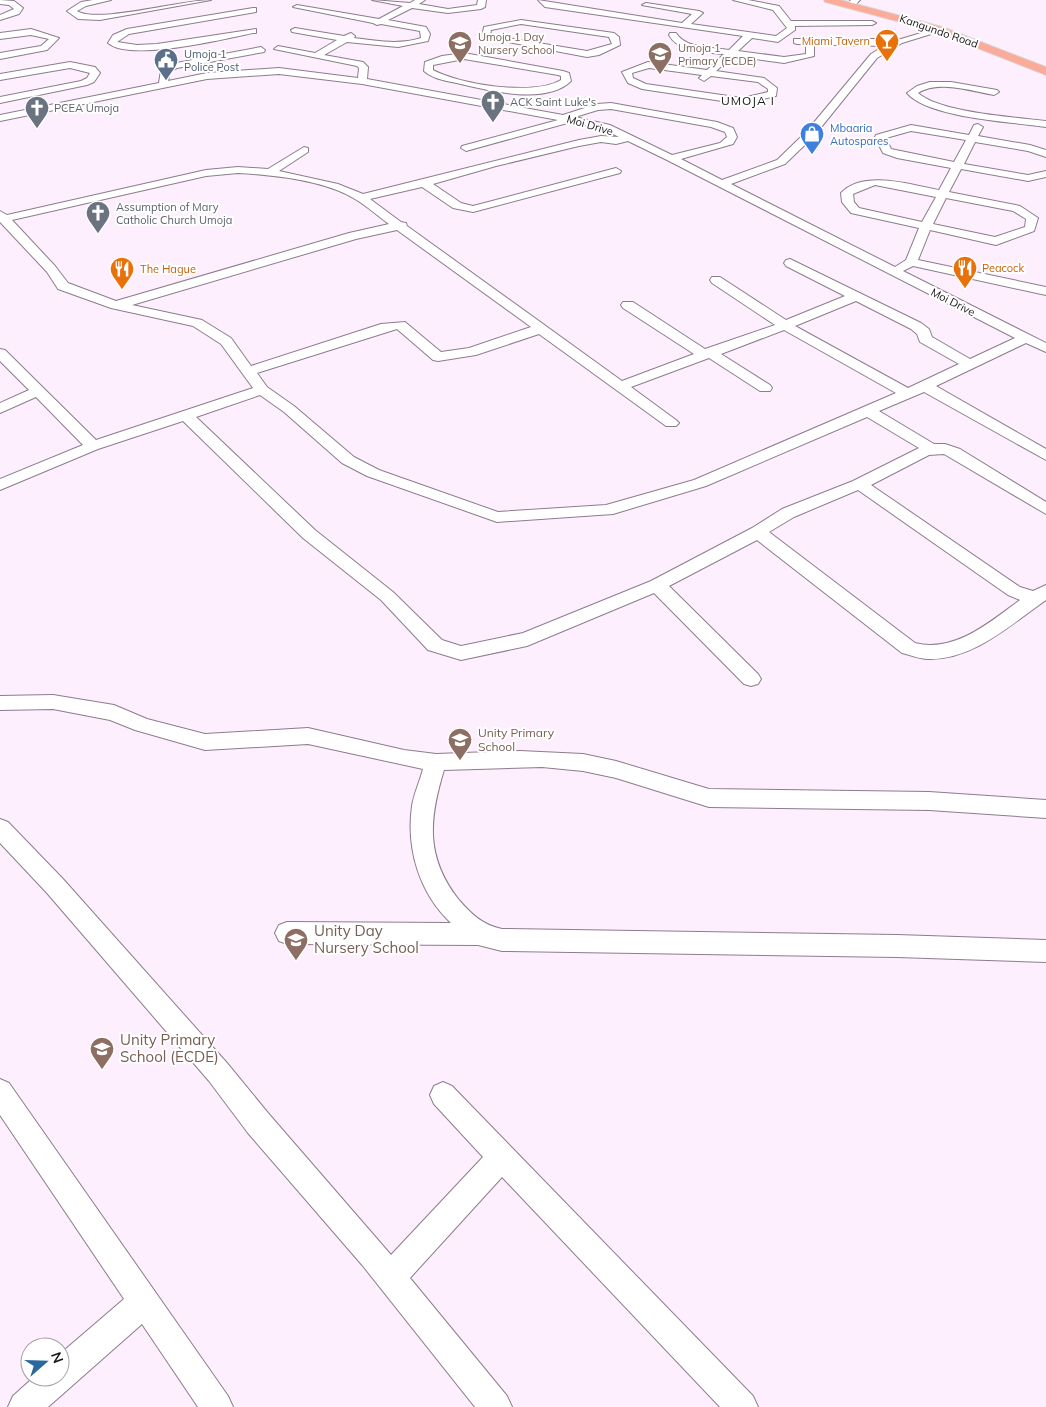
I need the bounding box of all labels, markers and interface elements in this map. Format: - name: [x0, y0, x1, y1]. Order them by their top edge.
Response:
- street label: Kangundo Road: [898, 11, 980, 51]
- bar icon: Miami Tavern: [874, 28, 900, 62]
- school or university icon: Umoja 1 Day Nursery School: [447, 30, 473, 64]
- place label: Umoja 1 Day Nursery School: [478, 30, 555, 57]
- place label: Miami Tavern: [802, 34, 870, 48]
- school or university icon: Umoja 1 Primary (ECDE): [647, 41, 673, 75]
- place label: Umoja 1 Primary (ECDE): [678, 41, 757, 68]
- public building icon: Umoja 1 Police Post: [153, 47, 179, 81]
- place label: Umoja 1 Police Post: [184, 47, 239, 74]
- church icon: ACK Saint Luke's: [480, 89, 506, 123]
- district label: UMOJA I: [721, 93, 775, 108]
- church icon: PCEA Umoja: [24, 95, 50, 129]
- place label: ACK Saint Luke's: [510, 95, 596, 109]
- place label: PCEA Umoja: [54, 101, 119, 115]
- street label: Moi Drive: [565, 112, 615, 138]
- shop icon: Mbaaria Autospares: [799, 121, 825, 155]
- place label: Mbaaria Autospares: [830, 121, 889, 148]
- church icon: Assumption of Mary Catholic Church Umoja: [85, 200, 111, 234]
- place label: Assumption of Mary Catholic Church Umoja: [116, 200, 232, 227]
- restaurant icon: Peacock: [952, 255, 978, 289]
- restaurant icon: The Hague: [109, 256, 135, 290]
- place label: Peacock: [982, 261, 1025, 275]
- place label: The Hague: [140, 262, 196, 276]
- street label: Moi Drive: [929, 285, 977, 319]
- place label: Unity Primary School: [478, 725, 555, 754]
- school or university icon: Unity Primary School: [447, 727, 473, 761]
- place label: Unity Day Nursery School: [314, 921, 419, 957]
- school or university icon: Unity Day Nursery School: [283, 927, 309, 961]
- place label: Unity Primary School (ECDE): [120, 1030, 219, 1066]
- school or university icon: Unity Primary School (ECDE): [89, 1036, 115, 1070]
- north arrow: [20, 1337, 70, 1387]
- text: N: [47, 1350, 67, 1366]

